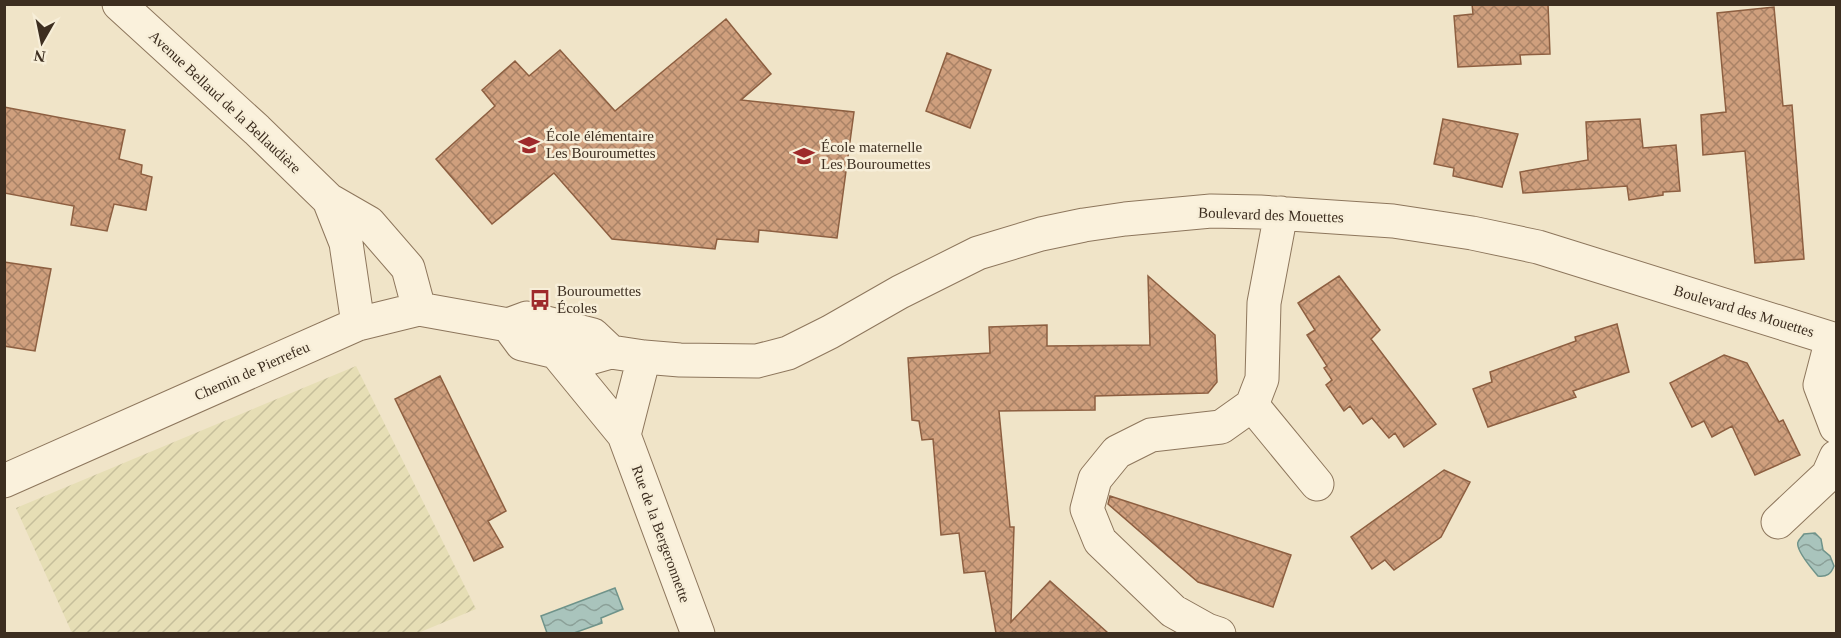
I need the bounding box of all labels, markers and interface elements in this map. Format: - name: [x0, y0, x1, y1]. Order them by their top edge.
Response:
- north arrow: [12, 12, 72, 72]
- street label: Avenue Bellaud de la Bellaudière: [146, 28, 304, 177]
- text: N: [32, 47, 47, 66]
- place label: École élémentaire Les Bouroumettes: [546, 128, 656, 161]
- school or university icon: École élémentaire Les Bouroumettes: [517, 133, 541, 157]
- place label: École maternelle Les Bouroumettes: [821, 139, 931, 172]
- school or university icon: École maternelle Les Bouroumettes: [792, 144, 816, 168]
- street label: Boulevard des Mouettes: [1198, 204, 1344, 226]
- street label: Boulevard des Mouettes: [1672, 282, 1816, 340]
- place label: Bouroumettes Écoles: [557, 283, 641, 316]
- bus stop icon: Bouroumettes Écoles: [528, 288, 552, 312]
- street label: Chemin de Pierrefeu: [192, 338, 312, 404]
- street label: Rue de la Bergeronnette: [629, 463, 693, 605]

